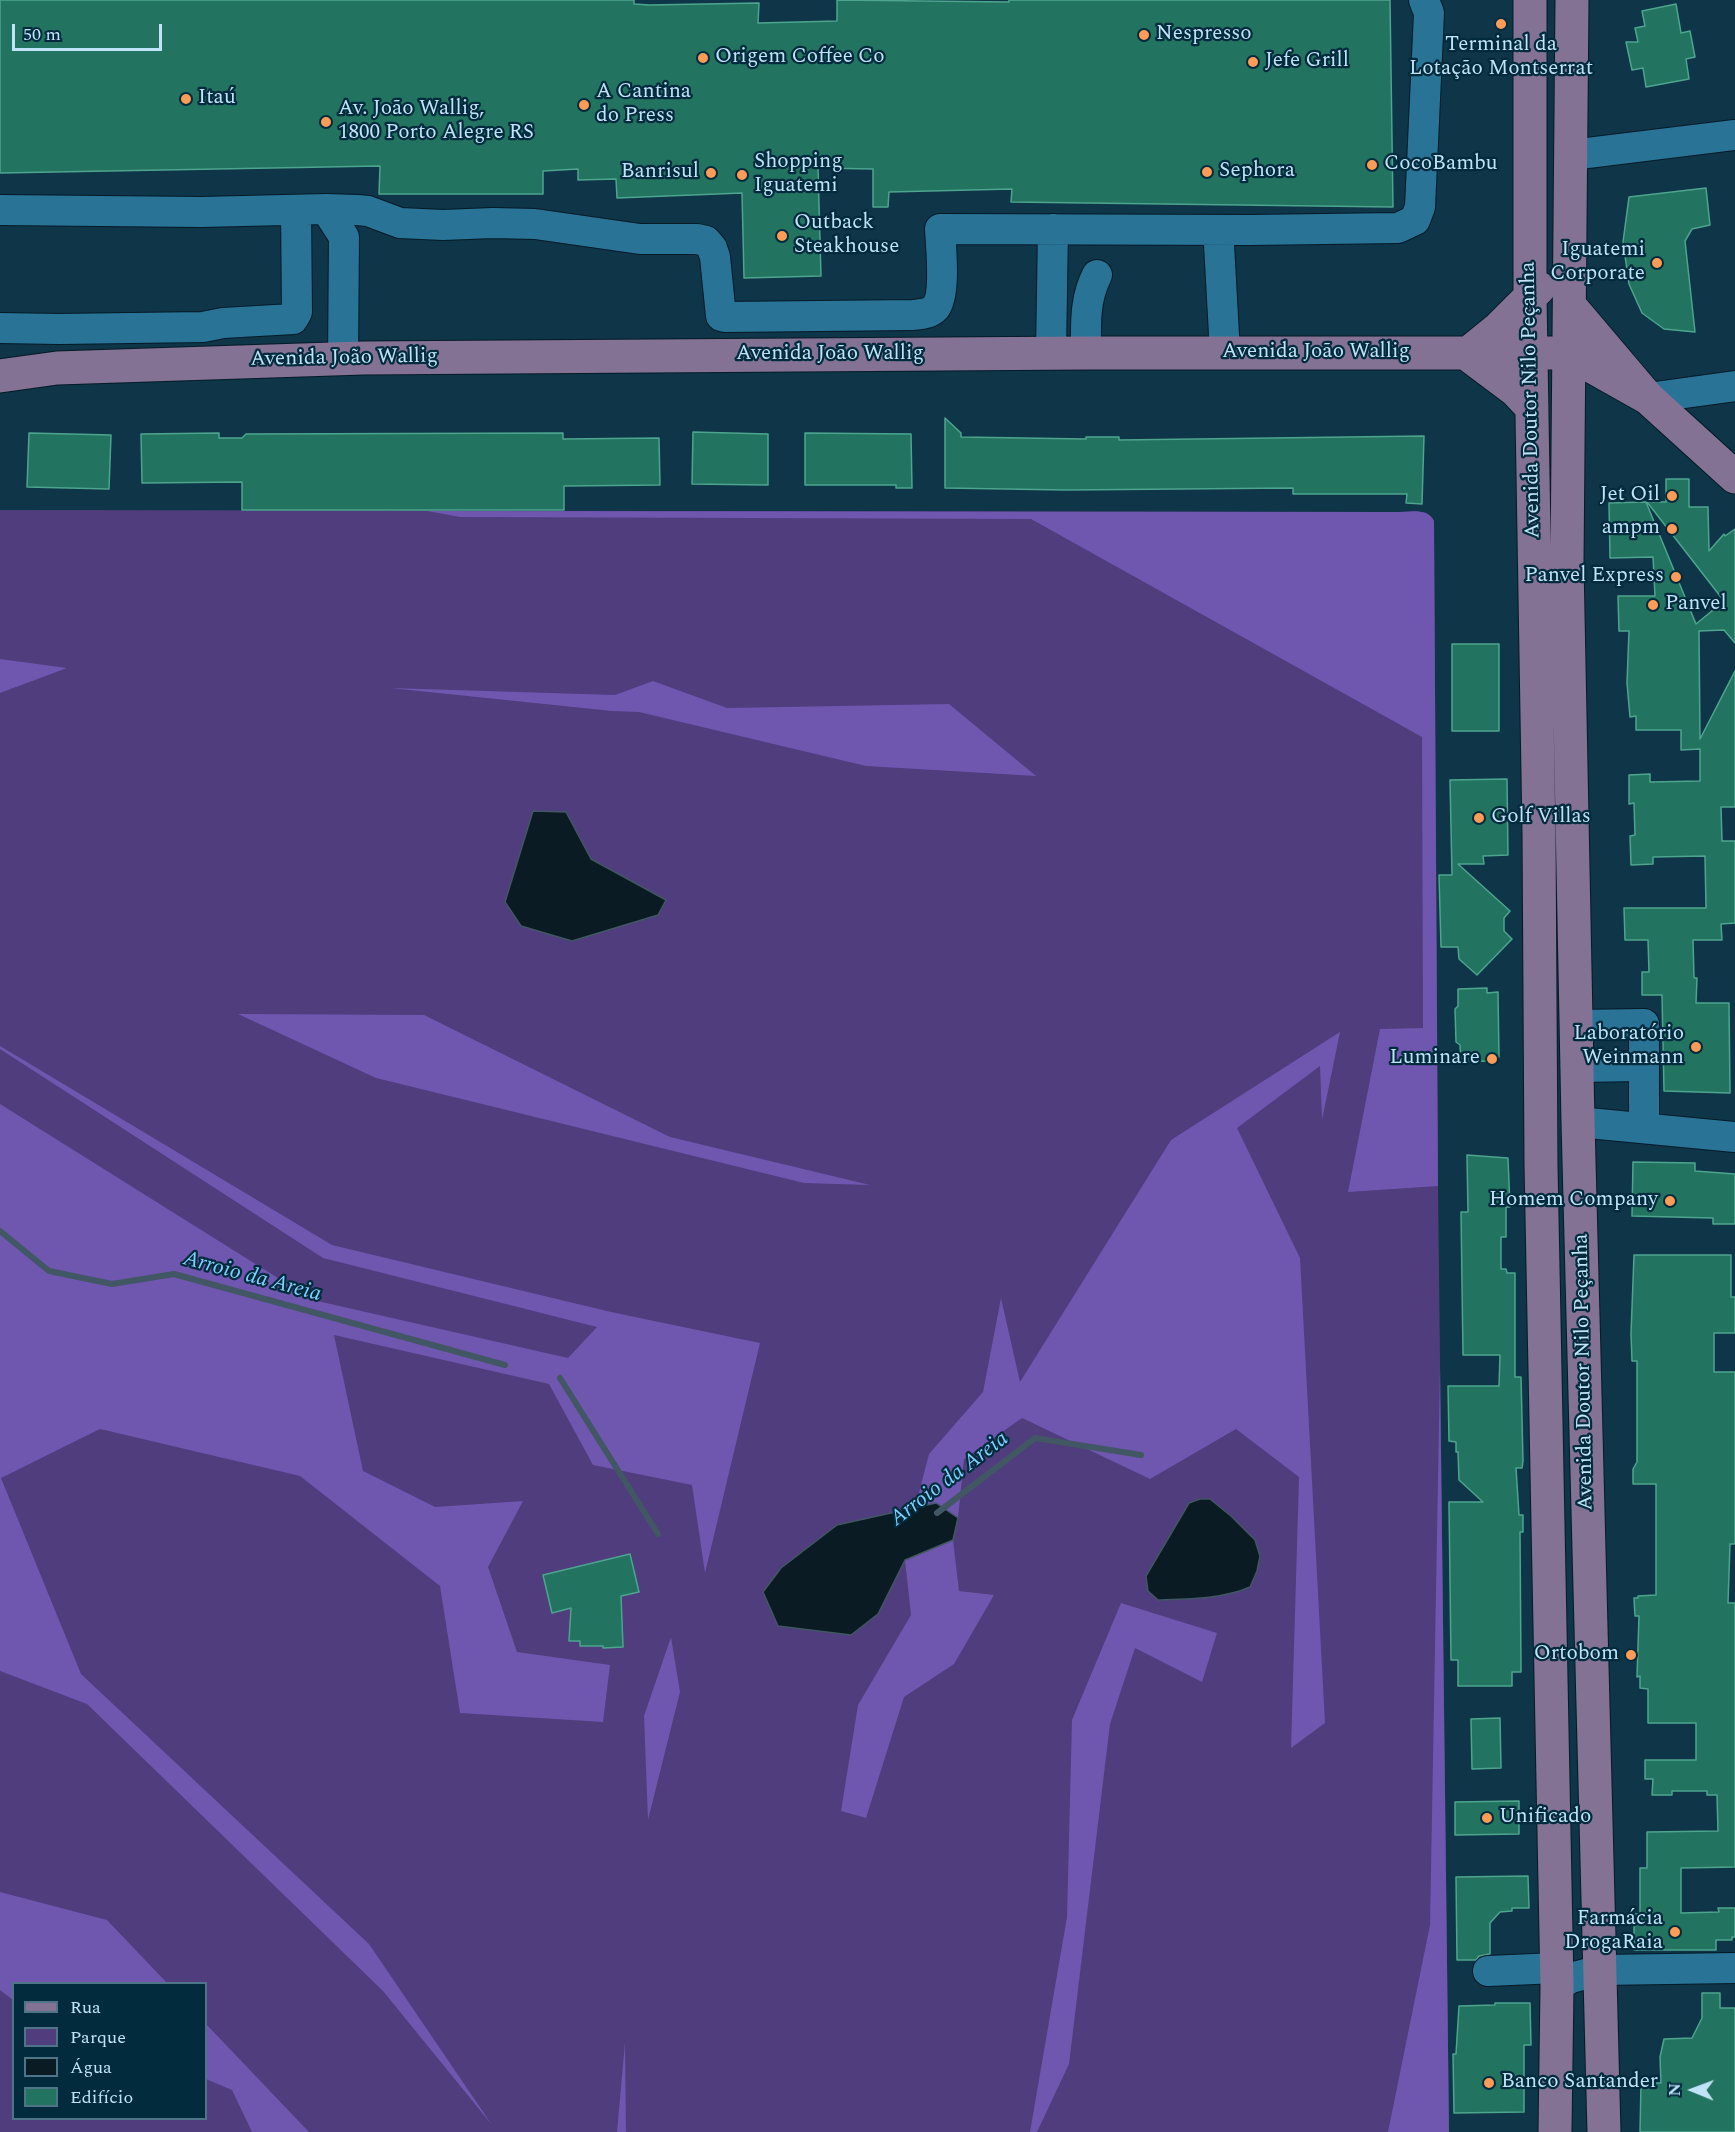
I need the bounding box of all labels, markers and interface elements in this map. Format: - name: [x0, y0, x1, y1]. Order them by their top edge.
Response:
- scale bar: [15, 12, 165, 50]
- marker: Terminal da Lotação Montserrat: [1494, 17, 1508, 31]
- text: 50 m: [23, 21, 61, 48]
- place label: Nespresso: [1156, 22, 1252, 48]
- marker: Nespresso: [1137, 28, 1151, 42]
- place label: Terminal da Lotação Montserrat: [1409, 33, 1593, 83]
- place label: Origem Coffee Co: [715, 45, 885, 71]
- place label: Jefe Grill: [1265, 49, 1349, 75]
- marker: Origem Coffee Co: [696, 51, 710, 65]
- marker: Jefe Grill: [1246, 55, 1260, 69]
- place label: A Cantina do Press: [596, 80, 691, 130]
- place label: Itaú: [198, 86, 236, 112]
- marker: Itaú: [179, 92, 193, 106]
- place label: Av. João Wallig, 1800 Porto Alegre RS: [338, 97, 534, 147]
- marker: A Cantina do Press: [577, 98, 591, 112]
- marker: Av. João Wallig, 1800 Porto Alegre RS: [319, 115, 333, 129]
- place label: Shopping Iguatemi: [754, 150, 843, 200]
- place label: CocoBambu: [1384, 152, 1498, 178]
- marker: CocoBambu: [1365, 158, 1379, 172]
- place label: Sephora: [1219, 159, 1295, 185]
- place label: Banrisul: [621, 160, 699, 186]
- marker: Sephora: [1200, 165, 1214, 179]
- marker: Banrisul: [704, 166, 718, 180]
- marker: Shopping Iguatemi: [735, 168, 749, 182]
- place label: Outback Steakhouse: [794, 211, 899, 261]
- marker: Outback Steakhouse: [775, 229, 789, 243]
- place label: Iguatemi Corporate: [1550, 238, 1645, 288]
- marker: Iguatemi Corporate: [1650, 256, 1664, 270]
- street label: Avenida Doutor Nilo Peçanha: [1517, 261, 1547, 539]
- street label: Avenida João Wallig: [1222, 340, 1410, 366]
- street label: Avenida João Wallig: [736, 342, 924, 368]
- street label: Avenida João Wallig: [250, 345, 438, 373]
- place label: Jet Oil: [1600, 483, 1660, 509]
- marker: Jet Oil: [1665, 489, 1679, 503]
- place label: ampm: [1602, 516, 1660, 542]
- marker: ampm: [1665, 522, 1679, 536]
- place label: Panvel Express: [1525, 564, 1664, 590]
- marker: Panvel Express: [1669, 570, 1683, 584]
- place label: Panvel: [1665, 592, 1727, 618]
- marker: Panvel: [1646, 598, 1660, 612]
- place label: Golf Villas: [1491, 805, 1591, 831]
- marker: Golf Villas: [1472, 811, 1486, 825]
- place label: Laboratório Weinmann: [1574, 1022, 1684, 1072]
- marker: Laboratório Weinmann: [1689, 1040, 1703, 1054]
- place label: Luminare: [1390, 1046, 1480, 1072]
- marker: Luminare: [1485, 1052, 1499, 1066]
- place label: Homem Company: [1489, 1188, 1658, 1214]
- marker: Homem Company: [1663, 1194, 1677, 1208]
- street label: Avenida Doutor Nilo Peçanha: [1570, 1233, 1600, 1511]
- water label: Arroio da Areia: [180, 1247, 324, 1309]
- water label: Arroio da Areia: [886, 1427, 1014, 1533]
- place label: Ortobom: [1534, 1642, 1619, 1668]
- marker: Ortobom: [1624, 1648, 1638, 1662]
- place label: Unificado: [1499, 1805, 1591, 1831]
- marker: Unificado: [1480, 1811, 1494, 1825]
- place label: Farmácia DrogaRaia: [1564, 1907, 1663, 1957]
- marker: Farmácia DrogaRaia: [1668, 1925, 1682, 1939]
- legend: [12, 1982, 207, 2120]
- text: Rua: [70, 1994, 101, 2021]
- text: Parque: [70, 2024, 126, 2051]
- text: Água: [70, 2054, 112, 2081]
- north arrow: [1663, 2060, 1723, 2120]
- place label: Banco Santander: [1501, 2070, 1658, 2096]
- marker: Banco Santander: [1482, 2076, 1496, 2090]
- text: N: [1663, 2083, 1687, 2096]
- text: Edifício: [70, 2084, 133, 2111]

